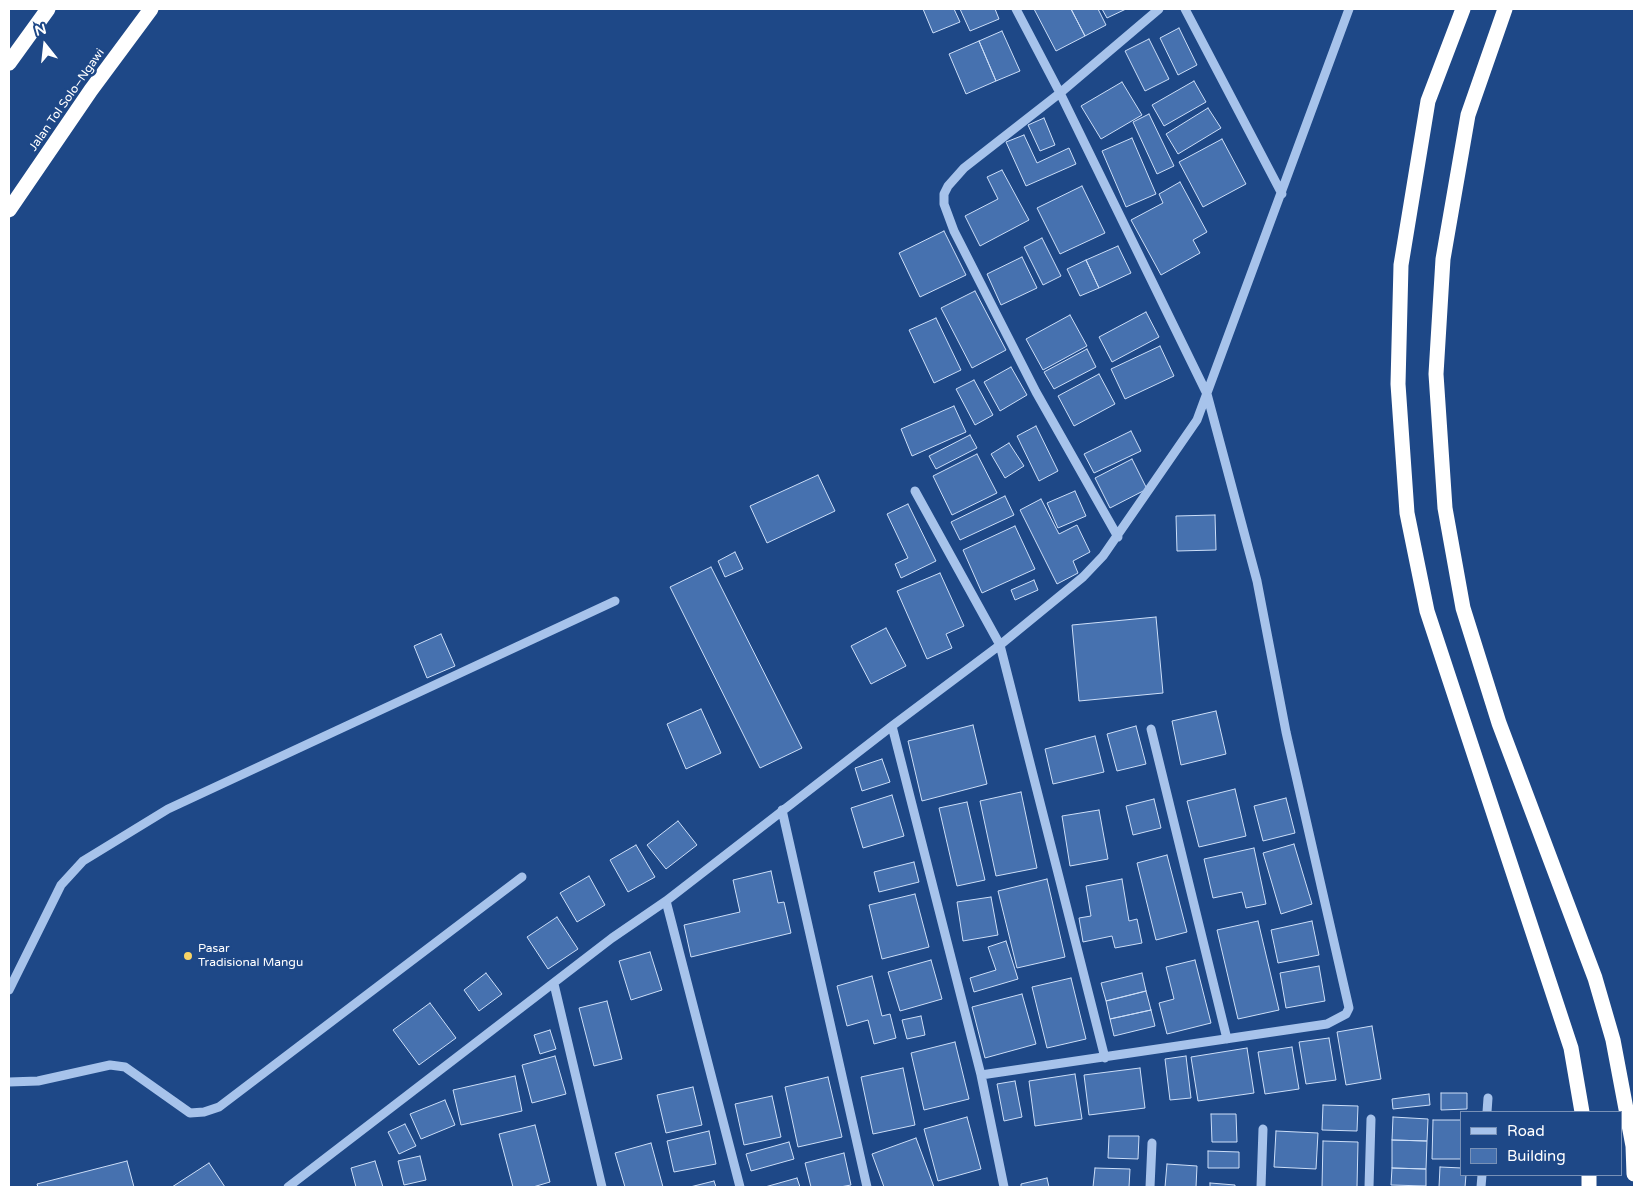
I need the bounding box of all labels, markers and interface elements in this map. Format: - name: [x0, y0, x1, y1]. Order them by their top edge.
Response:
- north arrow: [20, 20, 70, 70]
- text: N: [33, 20, 48, 40]
- street label: Jalan Tol Solo–Ngawi: [26, 46, 108, 154]
- place label: Pasar Tradisional Mangu: [198, 942, 303, 970]
- marker: Pasar Tradisional Mangu: [182, 950, 194, 962]
- legend: [1460, 1111, 1623, 1176]
- text: Road: [1507, 1122, 1545, 1140]
- text: Building: [1507, 1147, 1566, 1165]

